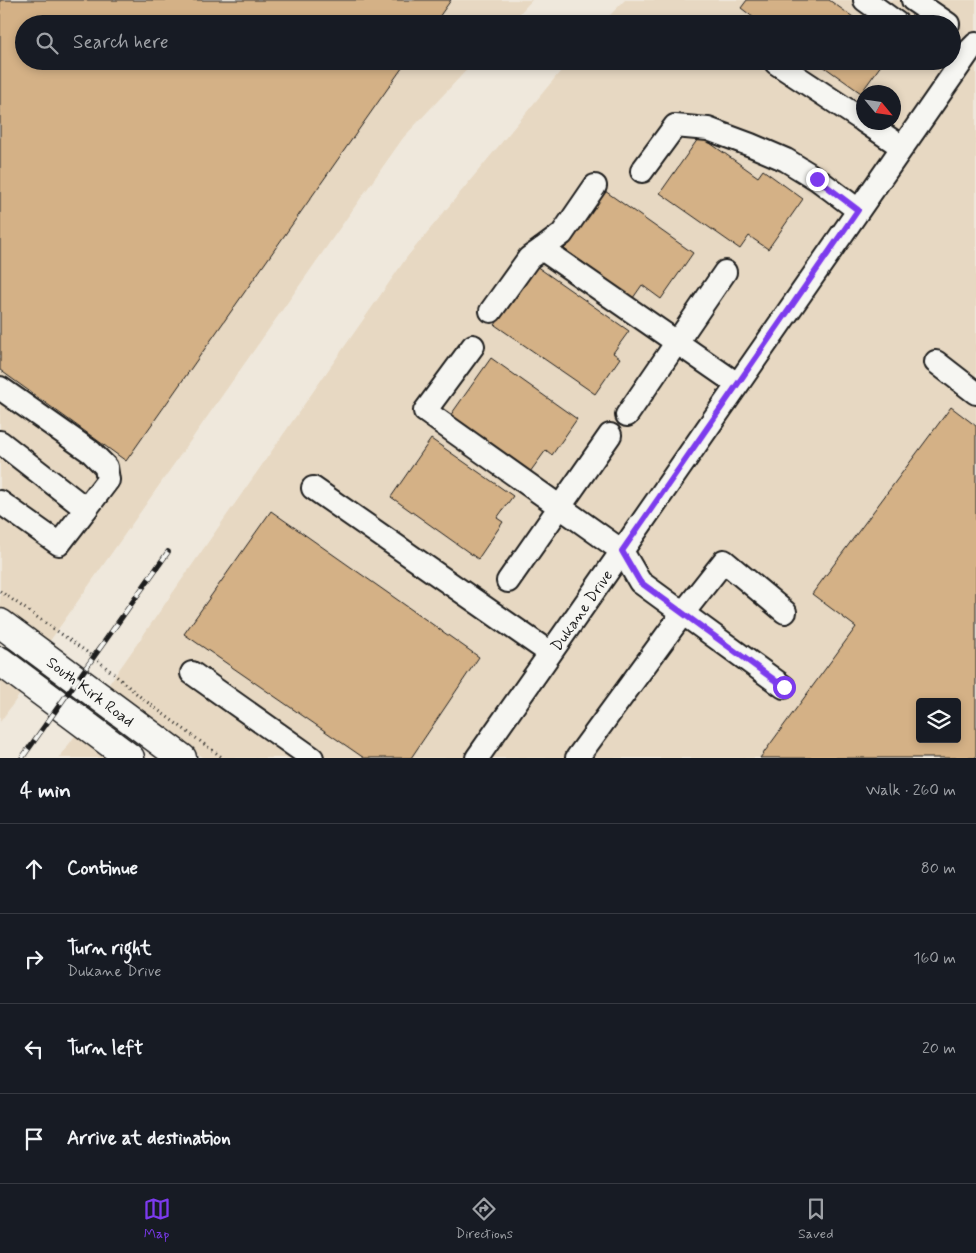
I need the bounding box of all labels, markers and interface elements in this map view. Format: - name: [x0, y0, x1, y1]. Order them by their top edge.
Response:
- search box: [15, 15, 961, 70]
- icon: search: [33, 29, 61, 57]
- text: Search here: [73, 30, 169, 55]
- north arrow: [856, 85, 901, 130]
- route end: [806, 168, 829, 191]
- street label: Dukane Drive: [547, 566, 618, 656]
- street label: South Kirk Road: [42, 652, 138, 732]
- route start: [773, 676, 796, 699]
- map controls: [916, 698, 961, 743]
- button: layers: [916, 698, 961, 743]
- text: 4 min: [20, 777, 71, 805]
- text: Walk · 260 m: [866, 780, 956, 801]
- icon: ahead: [20, 855, 48, 883]
- text: Continue: [67, 856, 138, 881]
- text: 80 m: [921, 858, 956, 879]
- text: Turn right: [67, 936, 151, 961]
- icon: right: [20, 945, 48, 973]
- text: 160 m: [913, 948, 956, 969]
- text: Dukane Drive: [67, 961, 162, 982]
- icon: left: [20, 1035, 48, 1063]
- text: Turn left: [67, 1036, 143, 1061]
- text: 20 m: [922, 1038, 956, 1059]
- icon: arrive: [20, 1125, 48, 1153]
- text: Arrive at destination: [67, 1126, 231, 1151]
- tab: Map: [143, 1195, 171, 1243]
- tab: Directions: [456, 1195, 513, 1243]
- tab: Saved: [798, 1195, 833, 1243]

